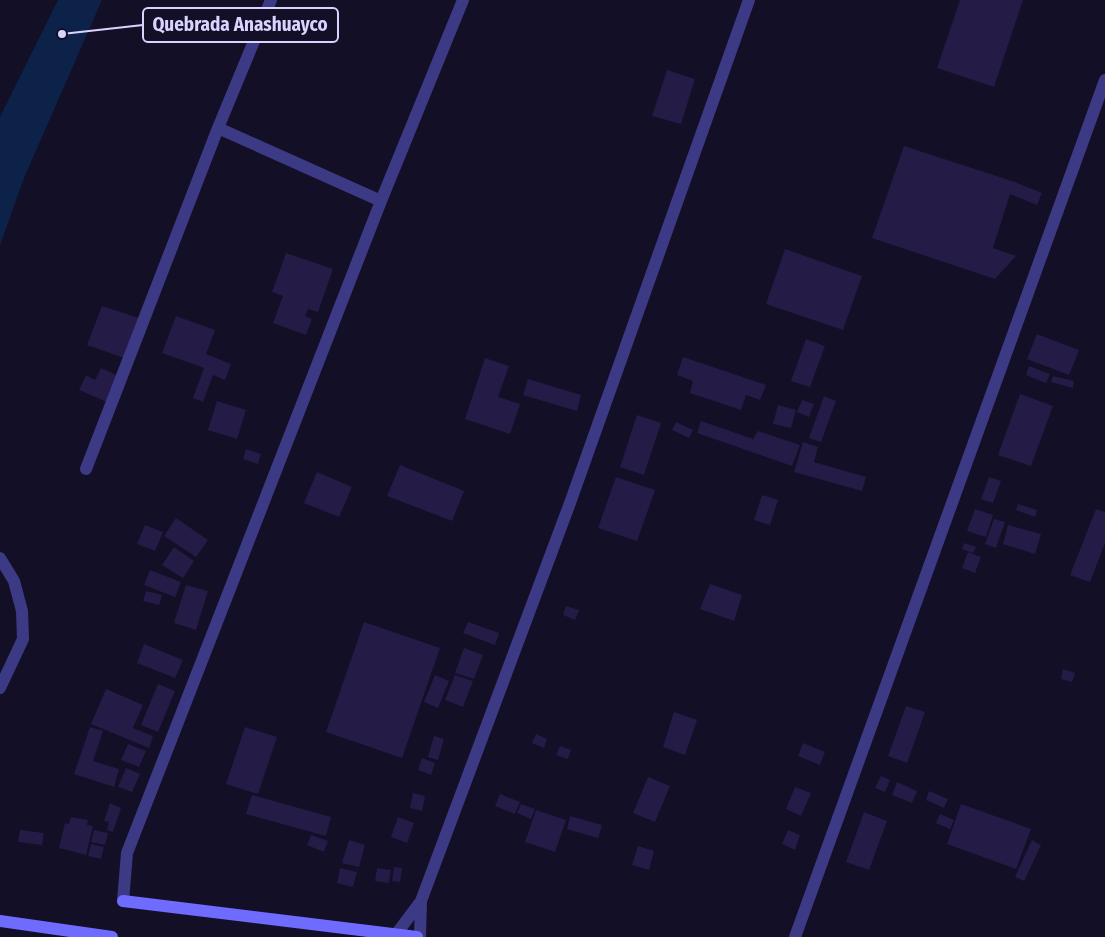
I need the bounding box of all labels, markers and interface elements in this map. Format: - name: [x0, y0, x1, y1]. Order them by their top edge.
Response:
- callout: Quebrada Anashuayco: [143, 8, 338, 42]
- text: Quebrada Anashuayco: [152, 13, 328, 36]

